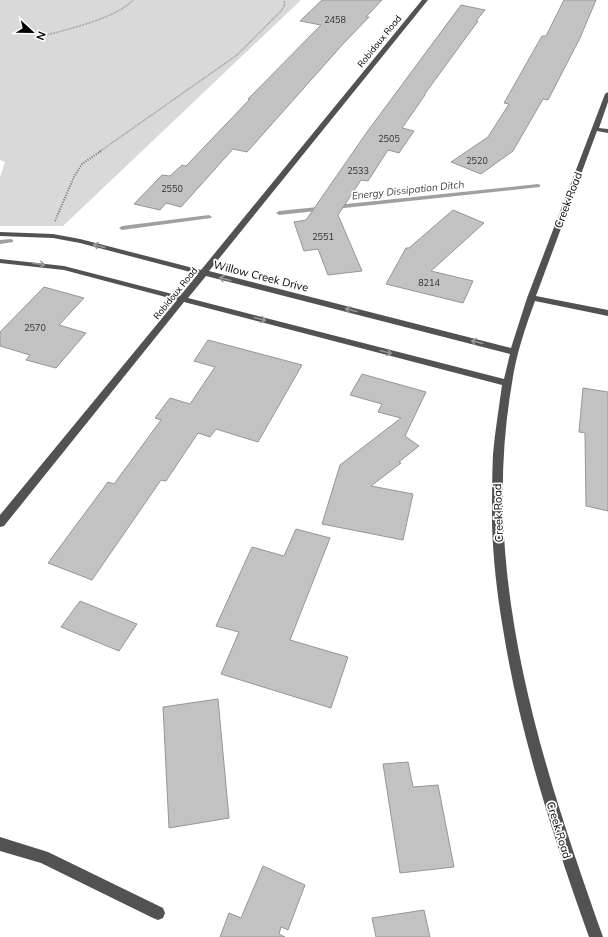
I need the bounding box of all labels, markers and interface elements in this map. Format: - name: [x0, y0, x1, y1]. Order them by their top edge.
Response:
- north arrow: [12, 12, 52, 52]
- street label: Robidoux Road: [355, 13, 403, 69]
- house number: 2458: [324, 14, 346, 25]
- text: N: [33, 29, 49, 42]
- house number: 2505: [378, 133, 400, 144]
- house number: 2520: [466, 155, 488, 166]
- house number: 2533: [347, 165, 369, 176]
- street label: Creek Road: [551, 170, 585, 230]
- water label: Energy Dissipation Ditch: [351, 178, 465, 202]
- house number: 2550: [161, 183, 183, 194]
- house number: 2551: [312, 231, 334, 242]
- one-way arrow: [92, 242, 105, 249]
- street label: Willow Creek Drive: [212, 257, 310, 295]
- one-way arrow: [32, 260, 45, 268]
- street label: Robidoux Road: [151, 265, 199, 321]
- one-way arrow: [218, 274, 231, 282]
- house number: 8214: [418, 277, 440, 288]
- one-way arrow: [344, 306, 357, 314]
- one-way arrow: [253, 316, 266, 323]
- house number: 2570: [24, 322, 46, 333]
- one-way arrow: [470, 338, 483, 345]
- one-way arrow: [379, 348, 392, 356]
- street label: Creek Road: [490, 483, 506, 543]
- street label: Creek Road: [544, 800, 574, 860]

